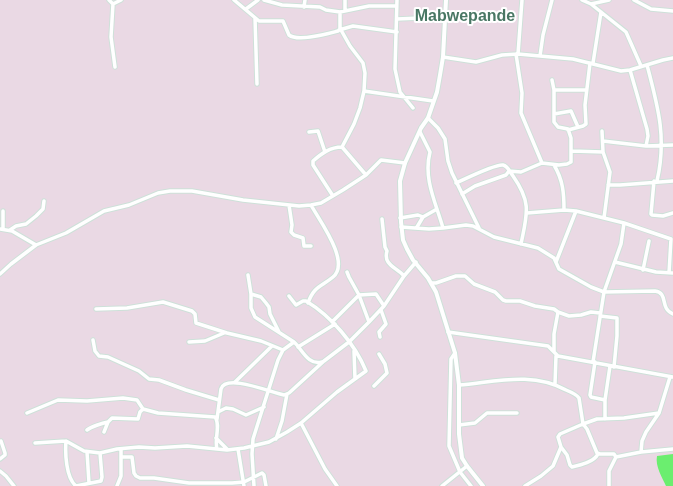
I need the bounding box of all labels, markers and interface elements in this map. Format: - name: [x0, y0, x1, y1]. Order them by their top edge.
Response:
- district label: Mabwepande: [415, 7, 515, 27]

